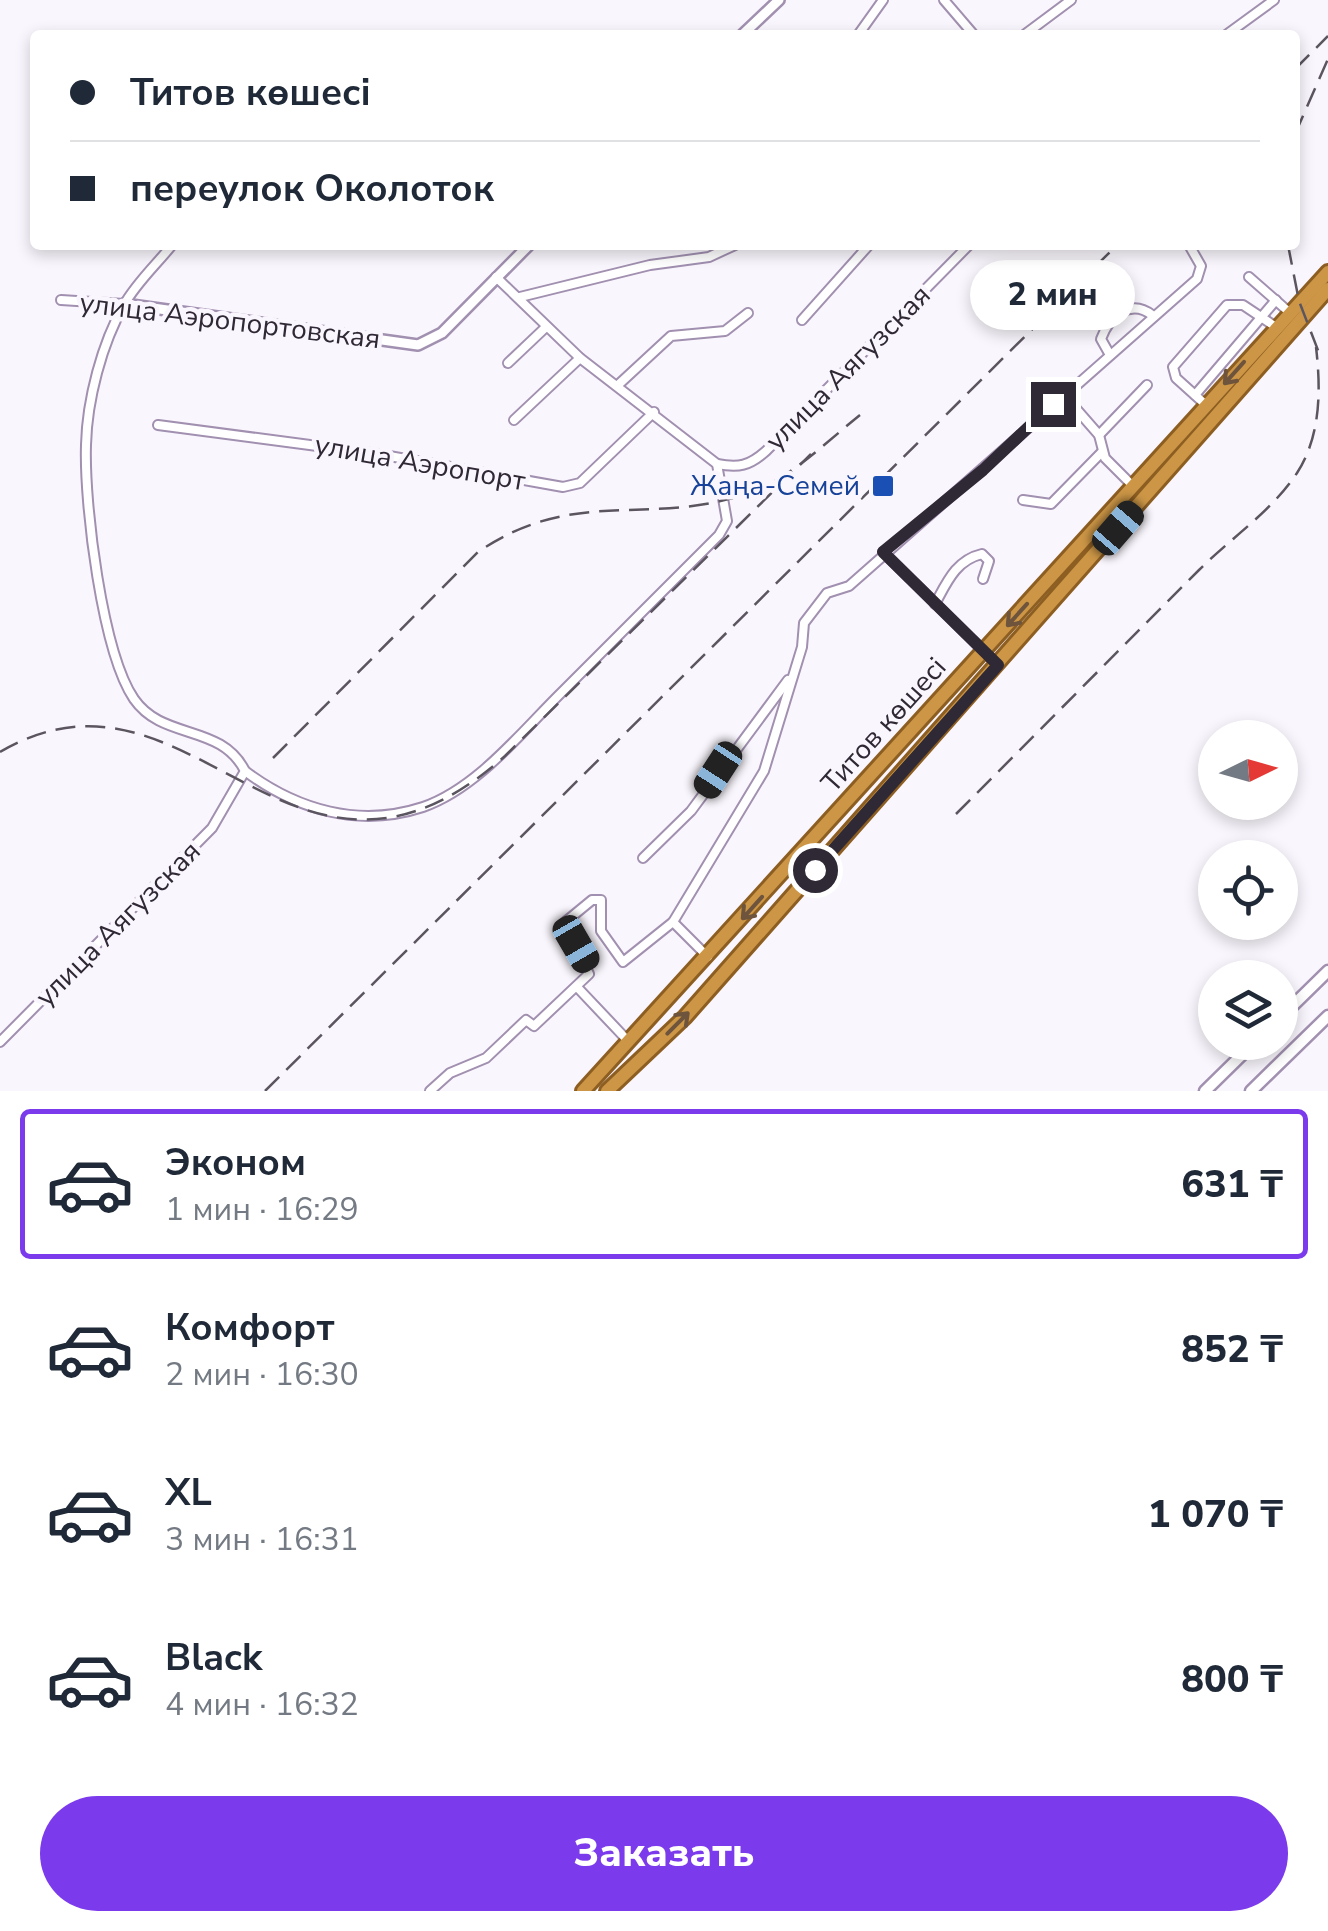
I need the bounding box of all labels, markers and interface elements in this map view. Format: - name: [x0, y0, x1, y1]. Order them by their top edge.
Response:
- text: Титов көшесі: [130, 67, 371, 118]
- text: переулок Околоток: [130, 163, 494, 214]
- callout: 2 мин: [970, 259, 1136, 329]
- text: 2 мин: [1007, 273, 1098, 316]
- street label: улица Аягузская: [757, 277, 939, 459]
- street label: улица Аэропортовская: [78, 284, 382, 358]
- one-way arrow: [1223, 360, 1246, 385]
- route end: [1031, 382, 1076, 427]
- street label: улица Аэропорт: [312, 426, 529, 500]
- place label: Жаңа-Семей: [690, 467, 860, 505]
- marker: Жаңа-Семей: [870, 473, 896, 499]
- car: [1087, 496, 1149, 560]
- one-way arrow: [1006, 602, 1029, 627]
- street label: Титов көшесі: [813, 649, 955, 801]
- north arrow: [1198, 720, 1298, 820]
- map controls: [1198, 720, 1298, 1060]
- car: [689, 737, 747, 803]
- street label: улица Аягузская: [27, 833, 209, 1015]
- button: locate: [1198, 840, 1298, 940]
- route start: [793, 848, 838, 893]
- one-way arrow: [741, 895, 764, 920]
- car: [548, 911, 604, 977]
- button: layers: [1198, 960, 1298, 1060]
- one-way arrow: [665, 1012, 689, 1036]
- text: Эконом: [165, 1137, 306, 1188]
- icon: car: [45, 1139, 135, 1229]
- text: 631 ₸: [1181, 1159, 1283, 1210]
- text: 1 мин · 16:29: [165, 1188, 359, 1231]
- text: Комфорт: [165, 1302, 334, 1353]
- icon: car: [45, 1304, 135, 1394]
- text: 852 ₸: [1181, 1324, 1283, 1375]
- text: 2 мин · 16:30: [165, 1353, 359, 1396]
- text: XL: [165, 1467, 212, 1518]
- icon: car: [45, 1469, 135, 1559]
- text: 1 070 ₸: [1148, 1489, 1283, 1540]
- text: 3 мин · 16:31: [165, 1518, 359, 1561]
- text: Black: [165, 1632, 262, 1683]
- icon: car: [45, 1634, 135, 1724]
- text: 800 ₸: [1181, 1654, 1283, 1705]
- text: 4 мин · 16:32: [165, 1683, 359, 1726]
- button: Заказать: [40, 1796, 1288, 1911]

